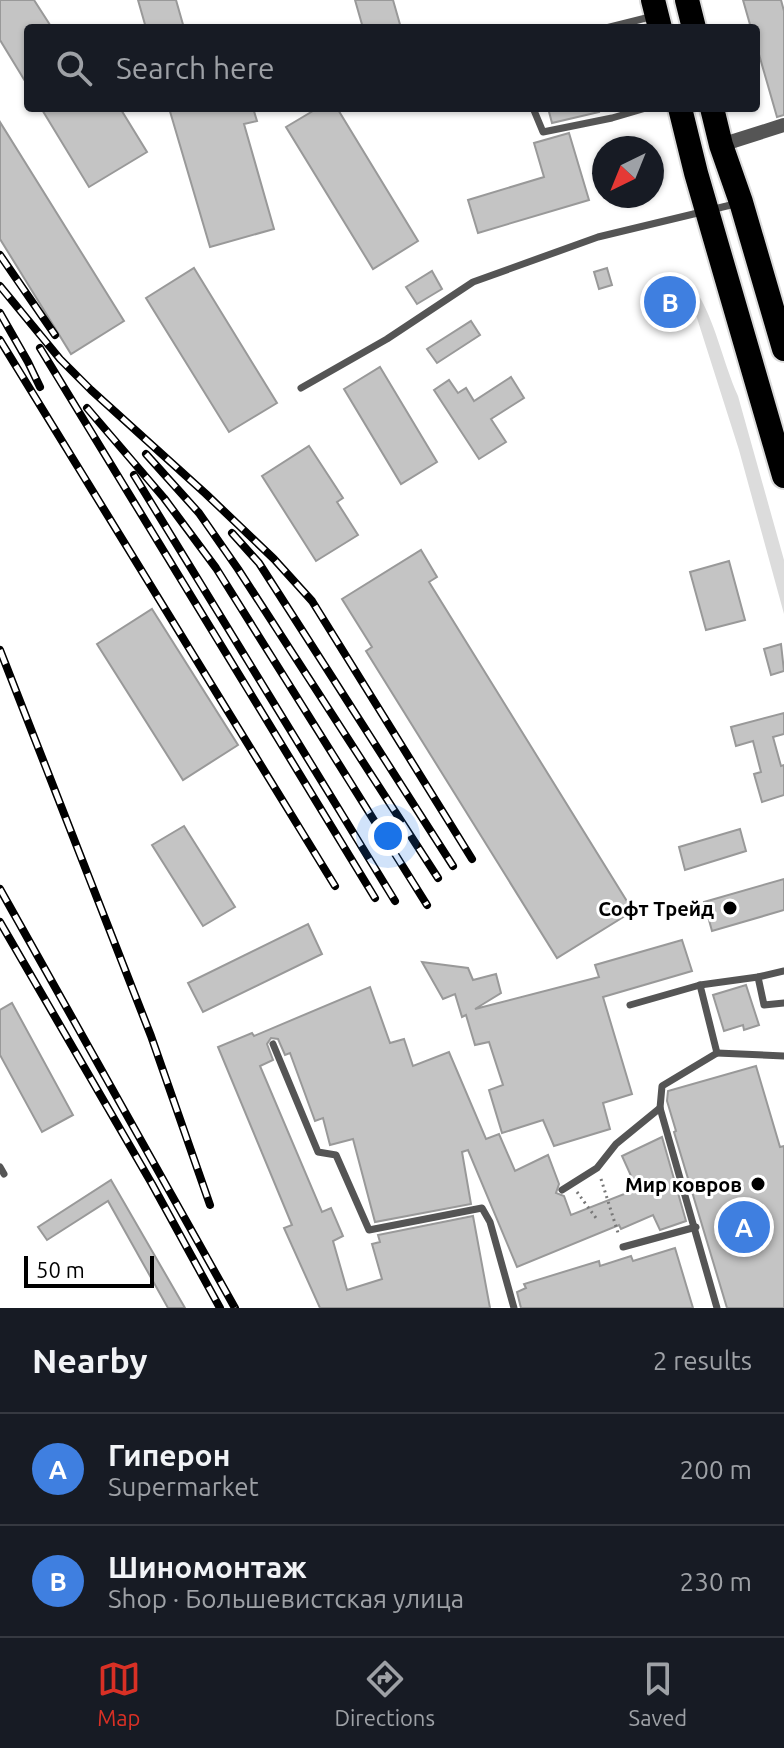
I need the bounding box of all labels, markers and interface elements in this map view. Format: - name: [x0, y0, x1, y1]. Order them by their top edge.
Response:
- search box: [24, 24, 760, 112]
- icon: search: [52, 46, 96, 90]
- text: Search here: [116, 51, 275, 85]
- north arrow: [592, 136, 664, 208]
- pin: B: [644, 272, 696, 332]
- your location: [368, 816, 408, 856]
- place label: Софт Трейд: [598, 897, 714, 920]
- marker: Софт Трейд: [721, 899, 739, 917]
- place label: Мир ковров: [625, 1173, 742, 1196]
- marker: Мир ковров: [749, 1175, 767, 1193]
- pin: A: [718, 1197, 770, 1257]
- scale bar: [24, 1252, 154, 1288]
- text: 50 m: [36, 1257, 85, 1282]
- text: Nearby: [32, 1341, 147, 1379]
- text: 2 results: [653, 1346, 752, 1375]
- text: Гиперон: [108, 1438, 230, 1472]
- text: A: [49, 1455, 67, 1484]
- text: 200 m: [680, 1455, 752, 1484]
- text: Supermarket: [108, 1472, 259, 1501]
- text: Шиномонтаж: [108, 1550, 307, 1584]
- text: B: [49, 1567, 67, 1596]
- text: 230 m: [680, 1567, 752, 1596]
- text: Shop · Большевистская улица: [108, 1584, 464, 1613]
- tab: Map: [97, 1657, 141, 1730]
- tab: Directions: [334, 1657, 435, 1730]
- tab: Saved: [629, 1657, 687, 1730]

